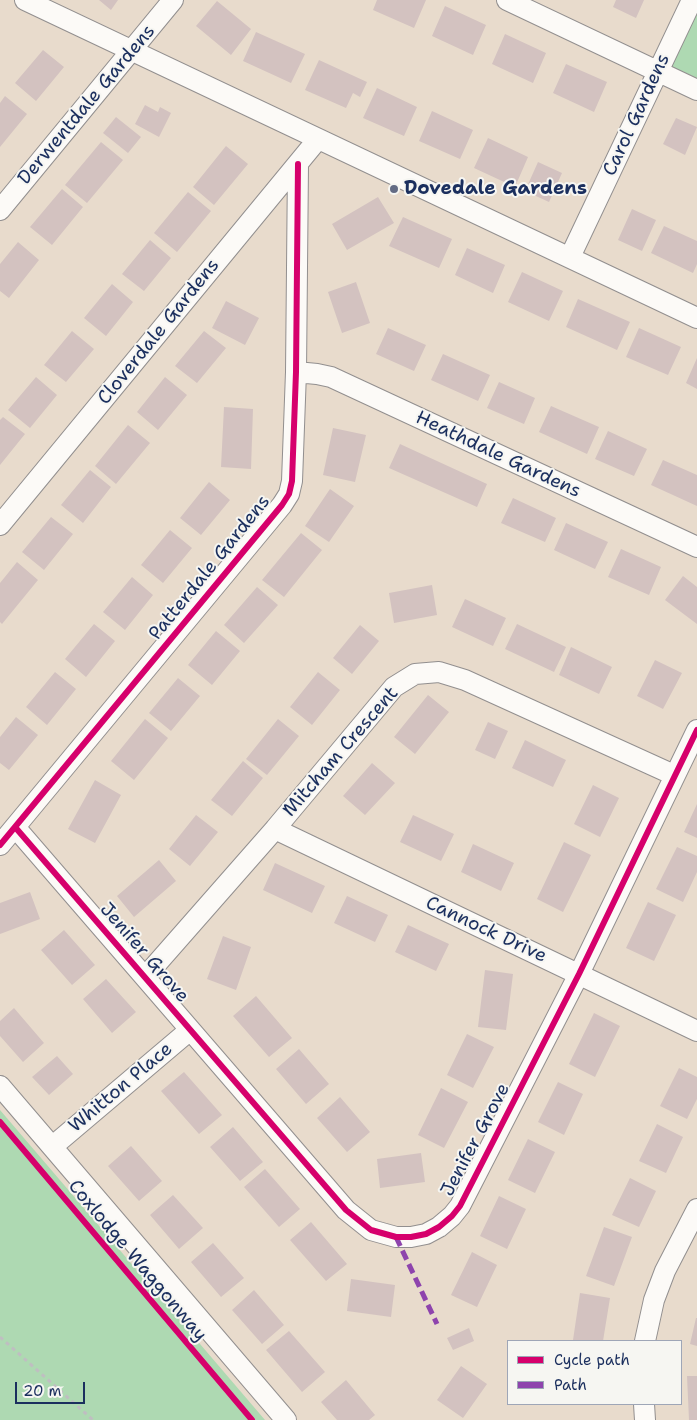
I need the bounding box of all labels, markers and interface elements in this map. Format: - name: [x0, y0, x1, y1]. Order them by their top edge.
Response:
- street label: Derwentdale Gardens: [13, 20, 161, 190]
- street label: Carol Gardens: [599, 50, 675, 180]
- place label: Dovedale Gardens: [404, 178, 587, 200]
- marker: Dovedale Gardens: [388, 183, 400, 195]
- street label: Cloverdale Gardens: [93, 255, 225, 409]
- street label: Heathdale Gardens: [412, 407, 584, 503]
- street label: Patterdale Gardens: [145, 491, 275, 645]
- street label: Mitcham Crescent: [278, 682, 404, 822]
- street label: Cannock Drive: [422, 892, 550, 968]
- street label: Jenifer Grove: [94, 898, 194, 1008]
- street label: Whitton Place: [65, 1038, 177, 1138]
- street label: Jenifer Grove: [437, 1080, 515, 1200]
- street label: Coxlodge Waggonway: [63, 1176, 211, 1346]
- legend: [507, 1340, 682, 1405]
- text: Cycle path: [554, 1350, 630, 1370]
- scale bar: [18, 1372, 88, 1404]
- text: Path: [554, 1375, 587, 1395]
- text: 20 m: [23, 1381, 62, 1401]

